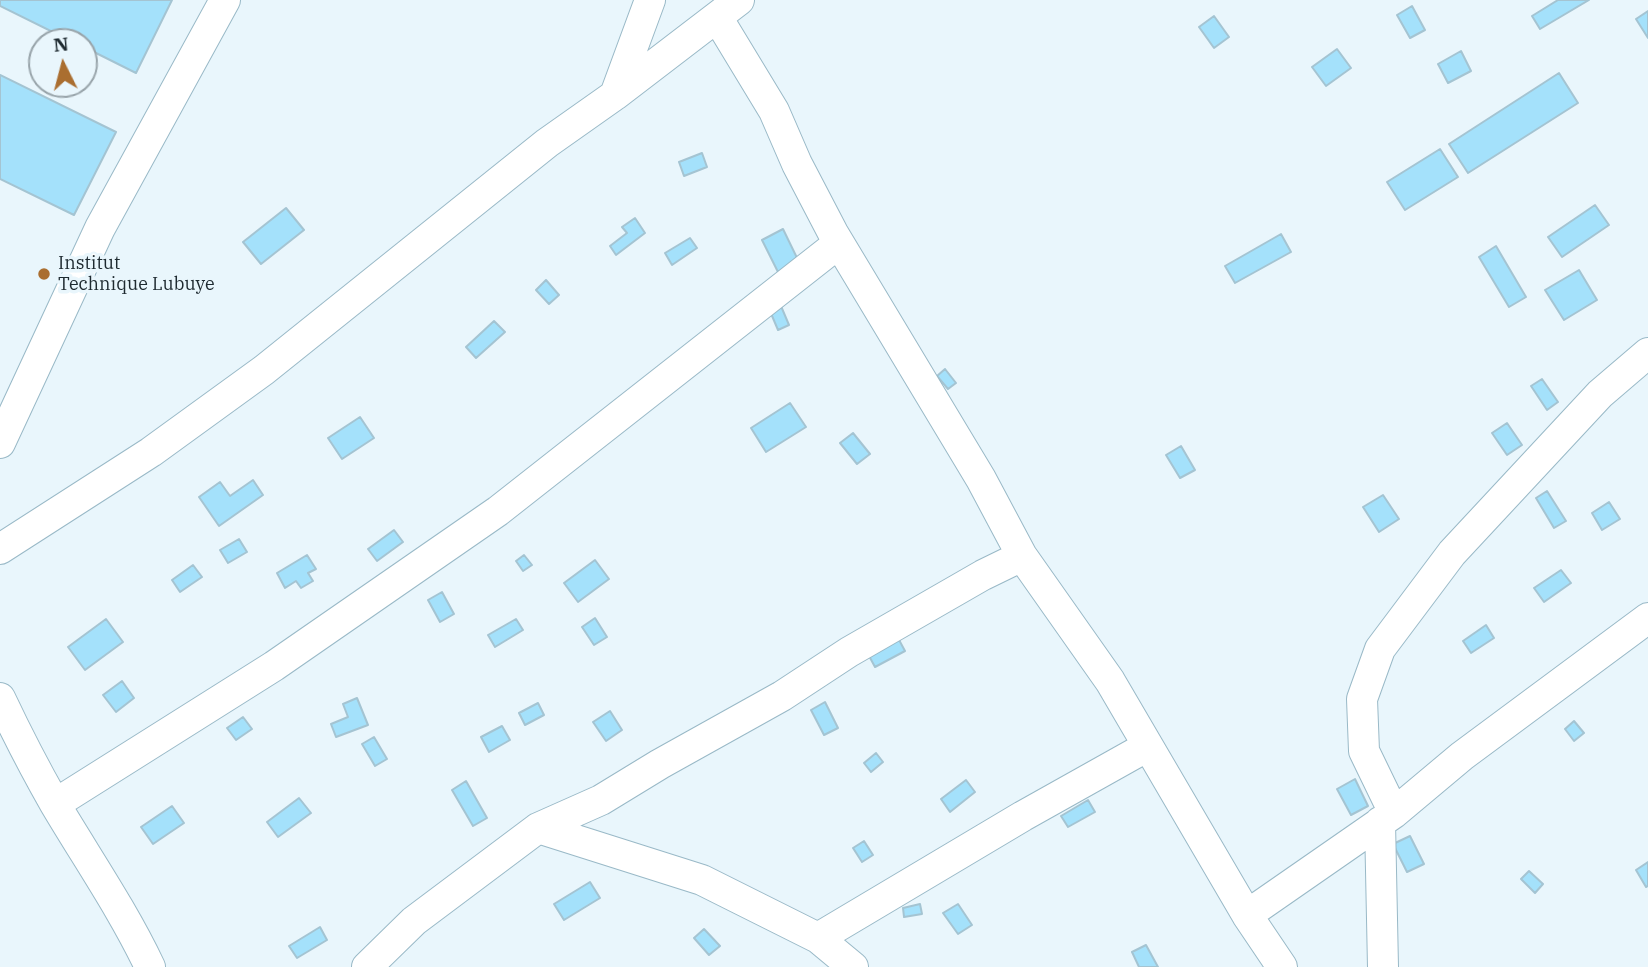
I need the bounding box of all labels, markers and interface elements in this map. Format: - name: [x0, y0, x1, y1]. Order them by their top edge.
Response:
- north arrow: [28, 28, 98, 98]
- text: N: [52, 31, 70, 57]
- place label: Institut Technique Lubuye: [58, 253, 215, 296]
- marker: Institut Technique Lubuye: [36, 266, 52, 282]

